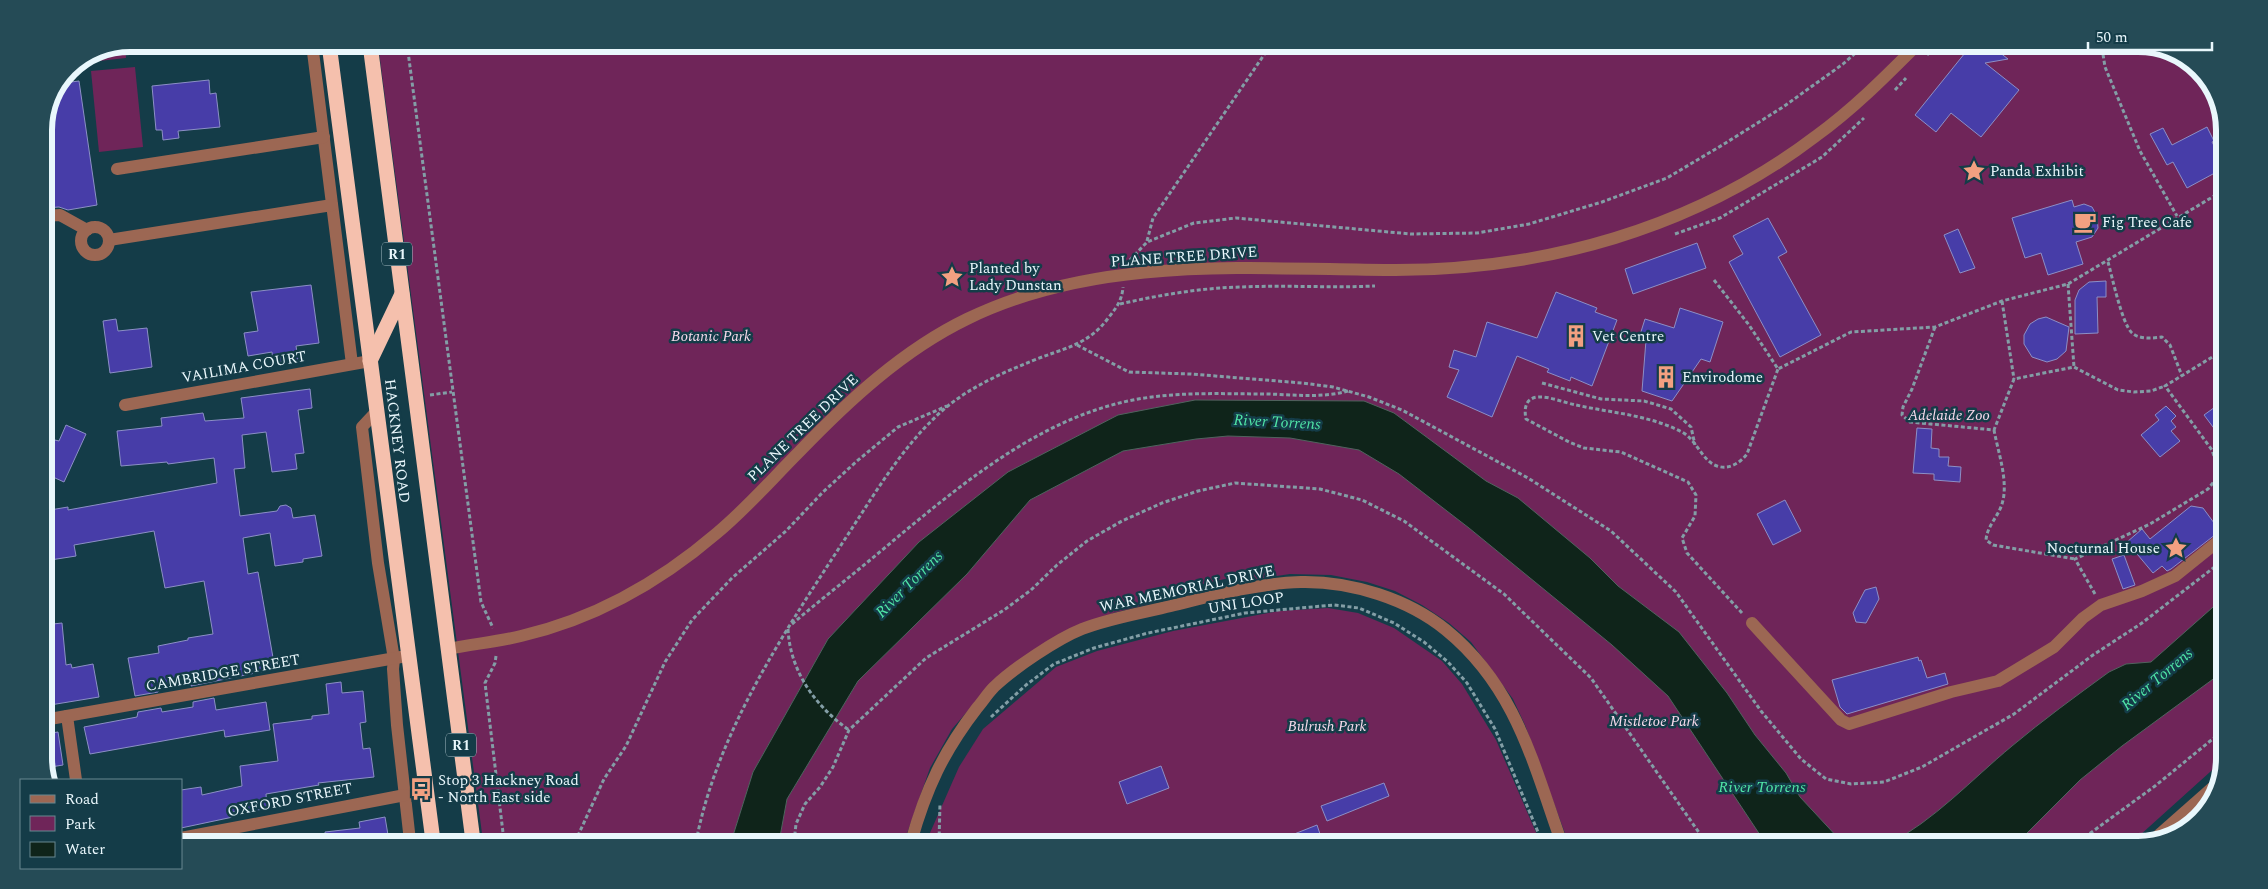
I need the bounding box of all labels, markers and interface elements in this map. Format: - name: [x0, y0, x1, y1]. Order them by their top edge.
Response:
- scale bar: [2088, 20, 2212, 52]
- text: 50 m: [2096, 26, 2128, 49]
- place icon: Panda Exhibit: [1961, 158, 1987, 184]
- place label: Panda Exhibit: [1990, 160, 2084, 183]
- cafe icon: Fig Tree Cafe: [2072, 209, 2098, 235]
- place label: Fig Tree Cafe: [2102, 211, 2192, 234]
- street label: PLANE TREE DRIVE: [1110, 240, 1258, 274]
- road number: R1: [382, 242, 412, 266]
- place label: Planted by Lady Dunstan: [969, 257, 1062, 297]
- place icon: Planted by Lady Dunstan: [939, 264, 965, 290]
- building icon: Vet Centre: [1563, 323, 1589, 349]
- park label: Botanic Park: [671, 325, 751, 348]
- place label: Vet Centre: [1592, 325, 1664, 348]
- street label: VAILIMA COURT: [180, 345, 308, 389]
- building icon: Envirodome: [1653, 364, 1679, 390]
- place label: Envirodome: [1682, 366, 1763, 389]
- street label: PLANE TREE DRIVE: [742, 369, 864, 487]
- street label: HACKNEY ROAD: [378, 378, 416, 504]
- park label: Adelaide Zoo: [1907, 404, 1990, 427]
- water label: River Torrens: [1233, 408, 1322, 436]
- place icon: Nocturnal House: [2163, 535, 2189, 561]
- place label: Nocturnal House: [2046, 537, 2160, 560]
- water label: River Torrens: [870, 544, 949, 623]
- street label: WAR MEMORIAL DRIVE: [1097, 559, 1277, 619]
- street label: UNI LOOP: [1206, 586, 1286, 620]
- water label: River Torrens: [2116, 642, 2198, 716]
- street label: CAMBRIDGE STREET: [144, 648, 302, 698]
- park label: Mistletoe Park: [1609, 710, 1699, 733]
- park label: Bulrush Park: [1287, 715, 1367, 738]
- road number: R1: [446, 734, 476, 756]
- place label: Stop 3 Hackney Road - North East side: [438, 769, 579, 809]
- water label: River Torrens: [1718, 775, 1806, 799]
- bus stop icon: Stop 3 Hackney Road - North East side: [408, 776, 434, 802]
- street label: OXFORD STREET: [225, 777, 355, 823]
- legend: [20, 779, 182, 869]
- text: Road: [65, 788, 99, 811]
- text: Park: [65, 813, 96, 836]
- text: Water: [65, 838, 105, 861]

